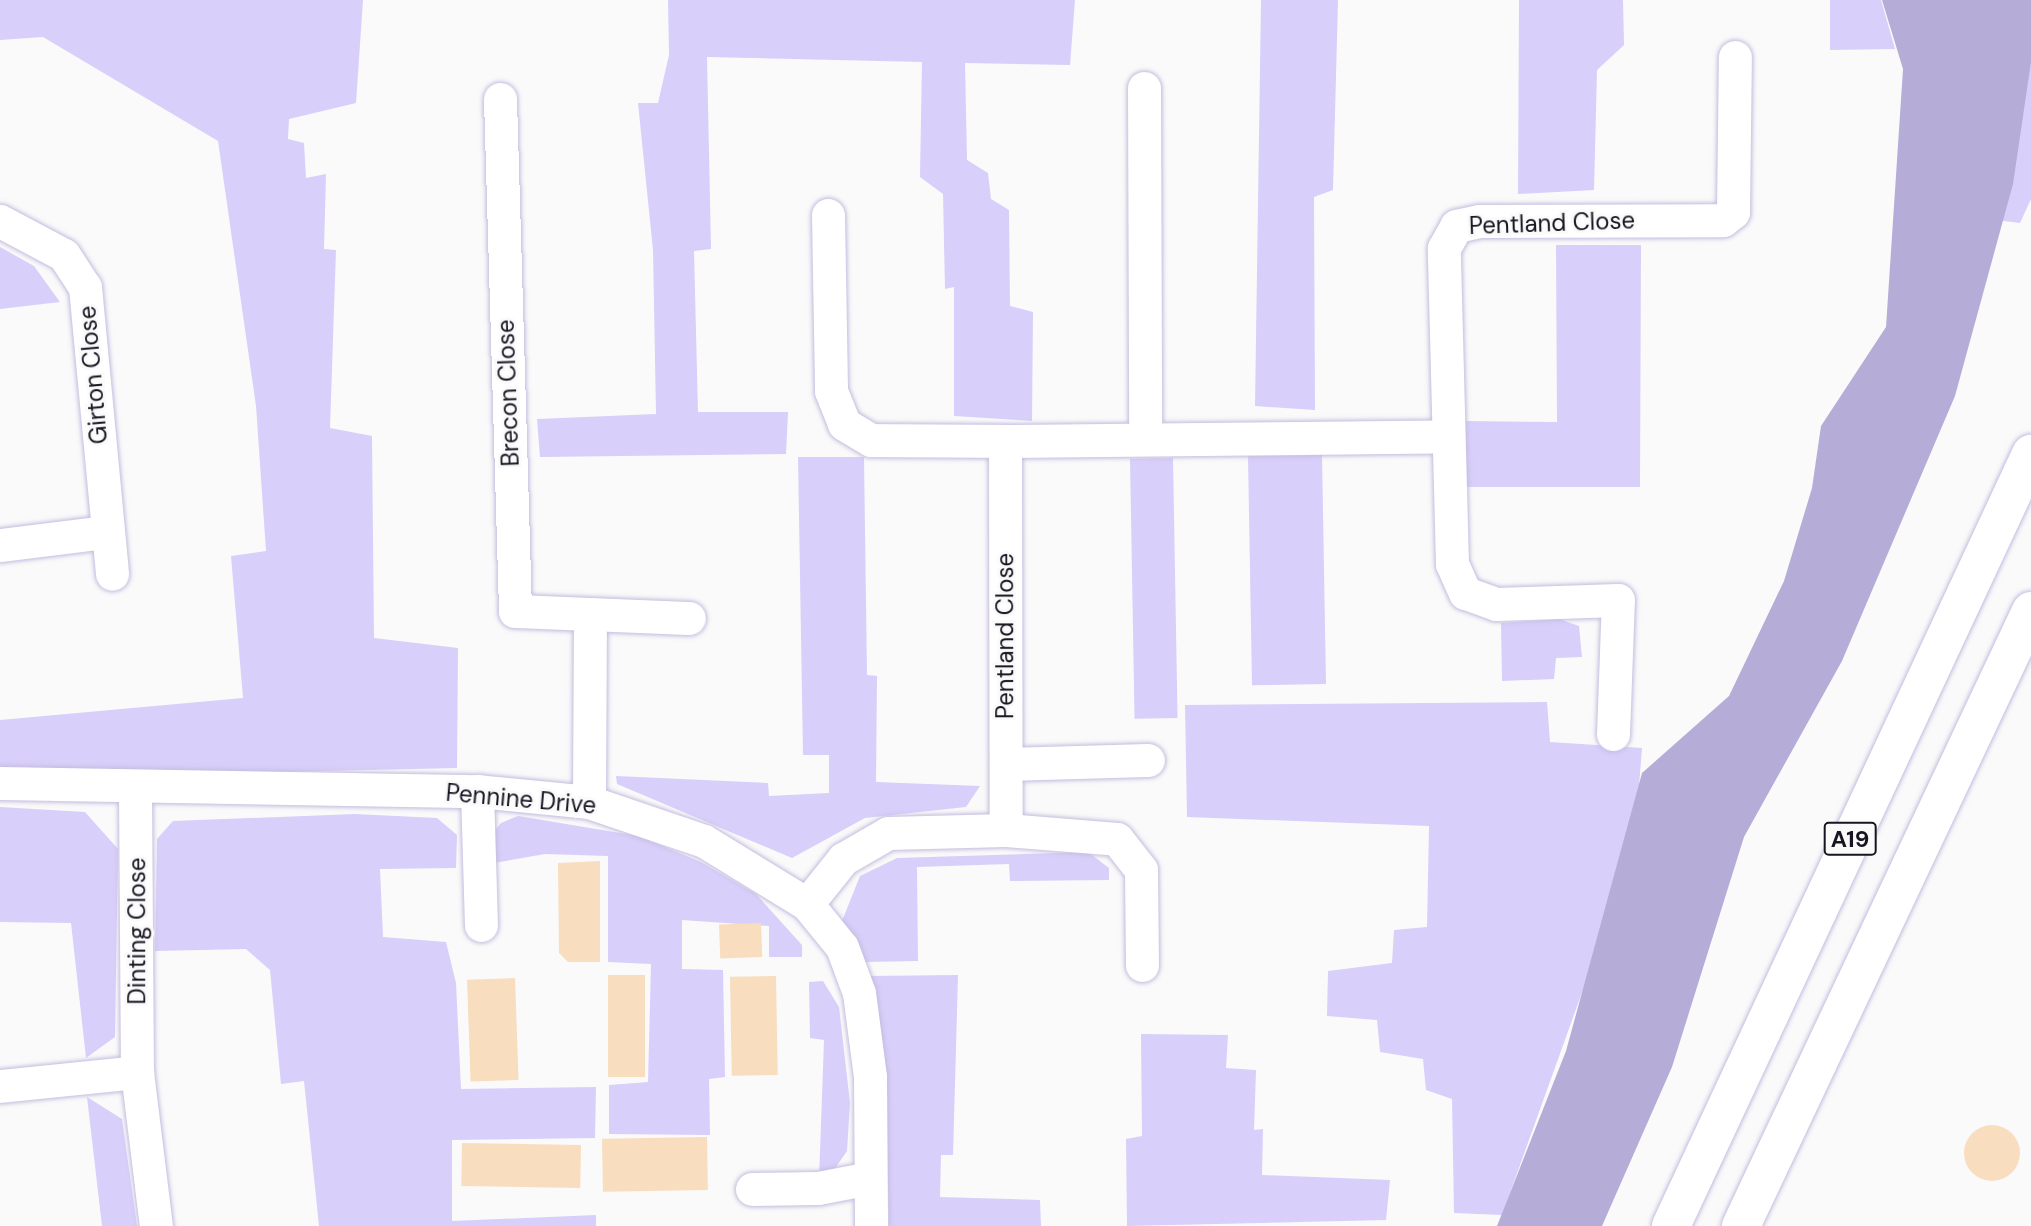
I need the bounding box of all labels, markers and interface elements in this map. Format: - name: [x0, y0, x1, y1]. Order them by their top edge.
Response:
- street label: Pentland Close: [1468, 206, 1636, 240]
- street label: Girton Close: [73, 305, 113, 445]
- street label: Brecon Close: [491, 319, 525, 467]
- street label: Pentland Close: [991, 553, 1019, 719]
- street label: Pennine Drive: [445, 778, 597, 820]
- road number: A19: [1822, 820, 1878, 859]
- street label: Dinting Close: [123, 857, 151, 1005]

